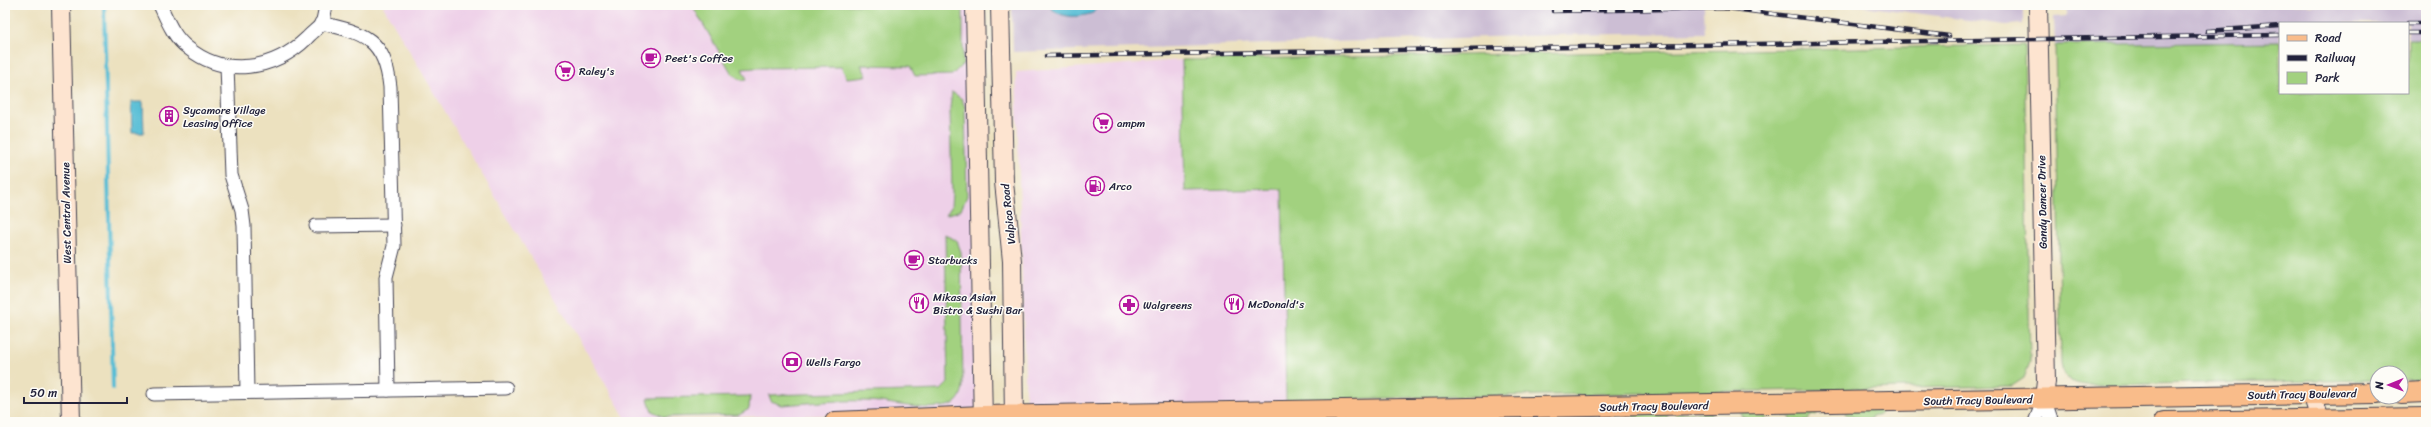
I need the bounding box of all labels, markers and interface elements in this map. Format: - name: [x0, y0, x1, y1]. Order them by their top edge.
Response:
- legend: [2279, 22, 2409, 94]
- text: Road: [2315, 27, 2342, 49]
- cafe icon: Peet's Coffee: [640, 47, 662, 69]
- text: Railway: [2315, 47, 2356, 69]
- place label: Peet's Coffee: [665, 49, 734, 68]
- supermarket icon: Raley's: [554, 60, 576, 82]
- place label: Raley's: [579, 62, 615, 81]
- text: Park: [2315, 67, 2340, 89]
- place label: Sycamore Village Leasing Office: [183, 101, 266, 133]
- building icon: Sycamore Village Leasing Office: [158, 105, 180, 127]
- supermarket icon: ampm: [1092, 112, 1114, 134]
- place label: ampm: [1117, 114, 1145, 133]
- street label: Gandy Dancer Drive: [2032, 155, 2053, 249]
- street label: West Central Avenue: [56, 161, 77, 264]
- fuel station icon: Arco: [1084, 175, 1106, 197]
- place label: Arco: [1108, 177, 1132, 196]
- street label: Valpico Road: [996, 182, 1021, 245]
- cafe icon: Starbucks: [903, 249, 925, 271]
- place label: Starbucks: [928, 251, 978, 270]
- place label: Mikasa Asian Bistro & Sushi Bar: [933, 288, 1023, 320]
- restaurant icon: Mikasa Asian Bistro & Sushi Bar: [908, 292, 930, 314]
- restaurant icon: McDonald's: [1223, 293, 1245, 315]
- pharmacy icon: Walgreens: [1118, 294, 1140, 316]
- place label: McDonald's: [1248, 295, 1305, 314]
- place label: Walgreens: [1143, 296, 1193, 315]
- bank icon: Wells Fargo: [781, 351, 803, 373]
- place label: Wells Fargo: [806, 353, 861, 372]
- north arrow: [2369, 365, 2409, 405]
- scale bar: [24, 379, 127, 405]
- text: N: [2370, 381, 2389, 390]
- text: 50 m: [30, 382, 57, 404]
- street label: South Tracy Boulevard: [2247, 384, 2358, 405]
- street label: South Tracy Boulevard: [1923, 390, 2034, 411]
- street label: South Tracy Boulevard: [1599, 396, 1710, 417]

